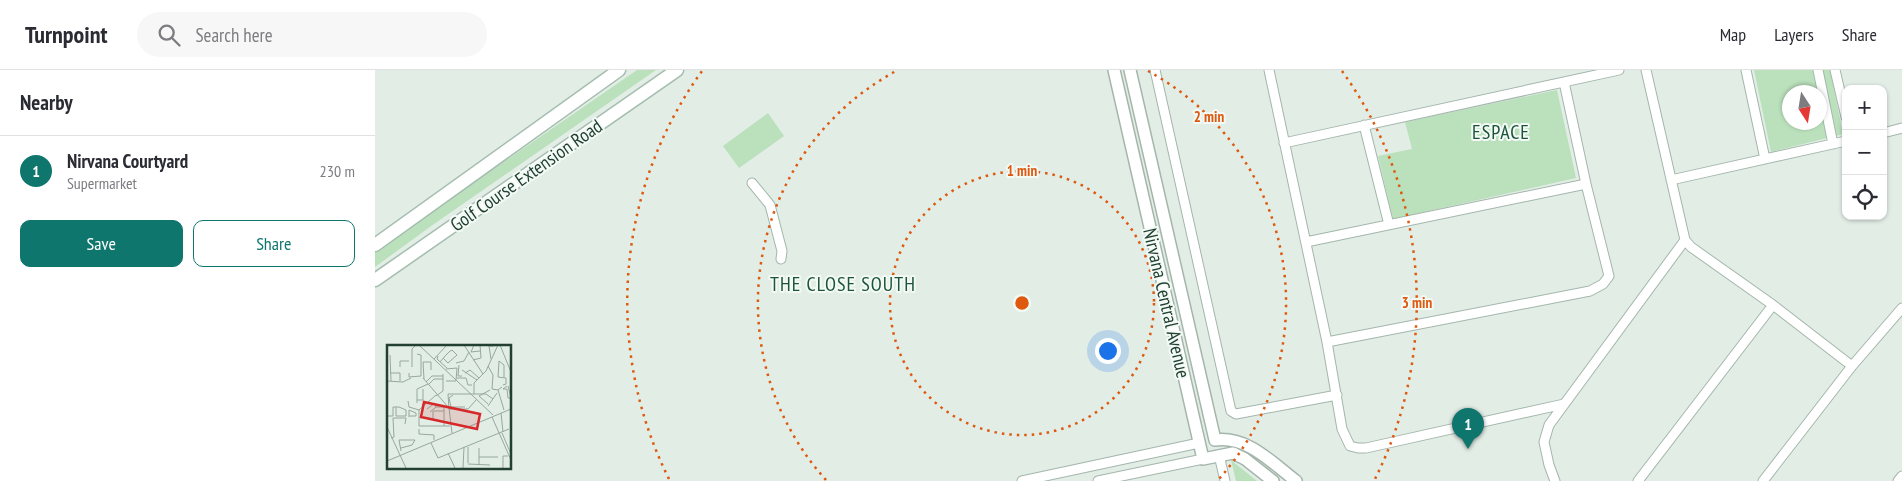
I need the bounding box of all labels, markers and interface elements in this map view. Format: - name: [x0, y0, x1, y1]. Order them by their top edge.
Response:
- search box: [137, 12, 487, 57]
- text: Turnpoint: [25, 19, 107, 50]
- icon: search: [155, 21, 183, 49]
- text: Search here: [195, 23, 273, 47]
- text: Map: [1720, 23, 1746, 46]
- text: Layers: [1774, 23, 1814, 46]
- text: Share: [1842, 23, 1877, 46]
- north arrow: [1782, 85, 1827, 130]
- map controls: [1842, 85, 1887, 220]
- button: +: [1842, 85, 1887, 130]
- text: Nearby: [20, 89, 73, 116]
- text: 2 min: [1194, 107, 1224, 126]
- street label: Golf Course Extension Road: [445, 114, 607, 236]
- district label: ESPACE: [1472, 119, 1530, 145]
- button: −: [1842, 130, 1887, 175]
- text: Nirvana Courtyard: [67, 149, 188, 173]
- text: 1: [32, 161, 40, 181]
- text: 230 m: [320, 161, 355, 181]
- text: 1 min: [1007, 161, 1037, 180]
- text: Supermarket: [67, 173, 137, 193]
- button: locate: [1842, 175, 1887, 220]
- button: Save: [20, 220, 183, 267]
- button: Share: [193, 220, 355, 267]
- street label: Nirvana Central Avenue: [1138, 226, 1196, 380]
- district label: THE CLOSE SOUTH: [770, 271, 916, 297]
- text: 3 min: [1402, 293, 1432, 312]
- centre of rings: [1013, 294, 1031, 312]
- your location: [1095, 338, 1121, 364]
- inset map: [387, 345, 511, 468]
- pin: 1: [1452, 408, 1484, 449]

